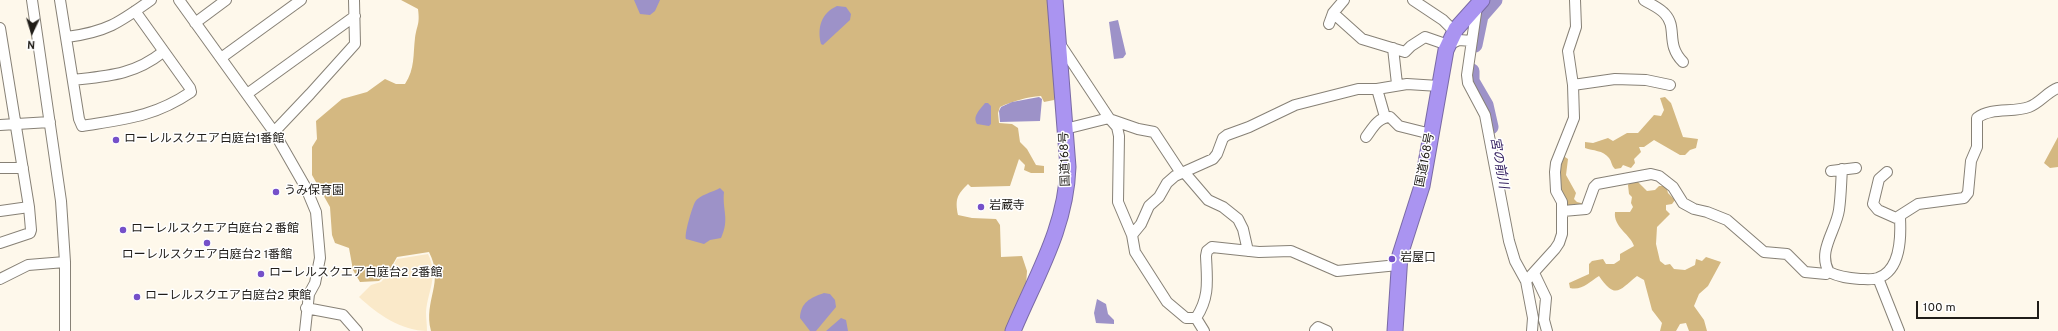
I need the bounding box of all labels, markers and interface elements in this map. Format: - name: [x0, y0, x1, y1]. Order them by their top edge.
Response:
- north arrow: [12, 12, 52, 52]
- text: N: [27, 37, 36, 51]
- street label: 国道168号: [1058, 131, 1074, 187]
- street label: 国道168号: [1414, 132, 1438, 188]
- place label: ローレルスクエア白庭台1番館: [124, 133, 284, 147]
- marker: ローレルスクエア白庭台1番館: [111, 135, 121, 145]
- water label: 宮の前川: [1486, 136, 1510, 190]
- place label: うみ保育園: [284, 185, 344, 199]
- marker: うみ保育園: [271, 187, 281, 197]
- place label: 岩蔵寺: [989, 200, 1025, 214]
- marker: 岩蔵寺: [976, 202, 986, 212]
- place label: ローレルスクエア白庭台２番館: [131, 223, 299, 237]
- marker: ローレルスクエア白庭台２番館: [118, 225, 128, 235]
- marker: ローレルスクエア白庭台2 1番館: [202, 238, 212, 248]
- place label: ローレルスクエア白庭台2 1番館: [122, 249, 292, 263]
- place label: 岩屋口: [1400, 252, 1436, 266]
- marker: 岩屋口: [1387, 254, 1397, 264]
- place label: ローレルスクエア白庭台2 2番館: [269, 267, 443, 281]
- marker: ローレルスクエア白庭台2 2番館: [256, 269, 266, 279]
- place label: ローレルスクエア白庭台2 東館: [145, 290, 311, 304]
- marker: ローレルスクエア白庭台2 東館: [132, 292, 142, 302]
- scale bar: [1918, 293, 2041, 319]
- text: 100 m: [1923, 300, 1956, 316]

